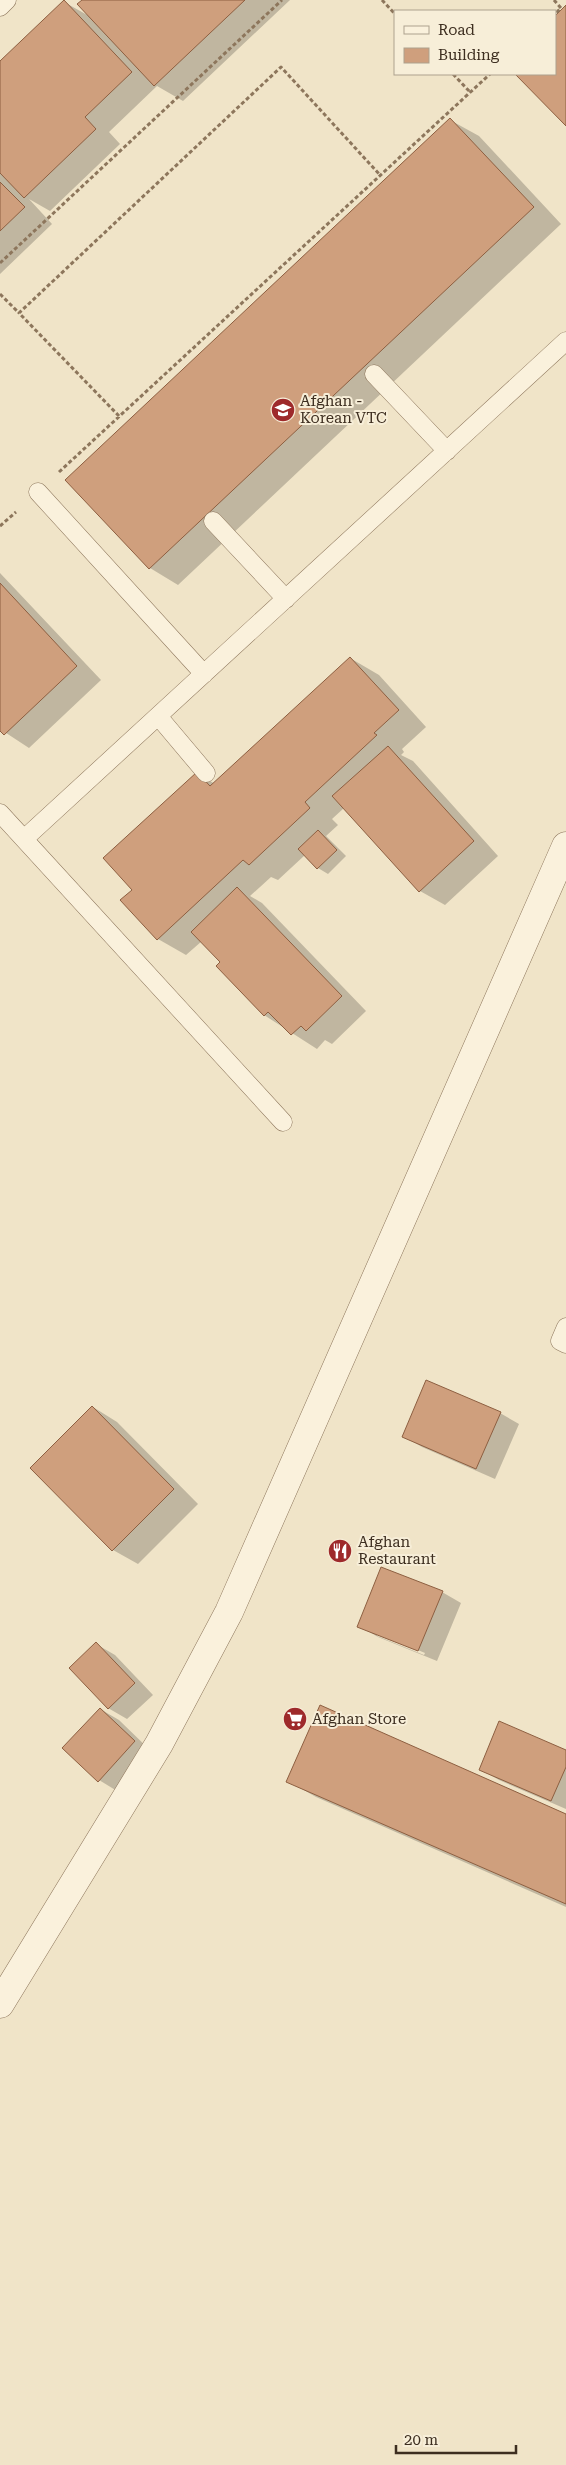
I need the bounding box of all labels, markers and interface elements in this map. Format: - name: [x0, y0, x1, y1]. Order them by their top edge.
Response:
- legend: [394, 10, 556, 75]
- text: Road: [438, 21, 475, 39]
- text: Building: [438, 46, 500, 64]
- place label: Afghan - Korean VTC: [300, 392, 387, 427]
- school or university icon: Afghan - Korean VTC: [270, 397, 296, 423]
- place label: Afghan Restaurant: [358, 1533, 436, 1568]
- restaurant icon: Afghan Restaurant: [327, 1538, 353, 1564]
- supermarket icon: Afghan Store: [282, 1706, 308, 1732]
- place label: Afghan Store: [312, 1710, 406, 1728]
- scale bar: [396, 2422, 516, 2454]
- text: 20 m: [404, 2431, 439, 2449]

